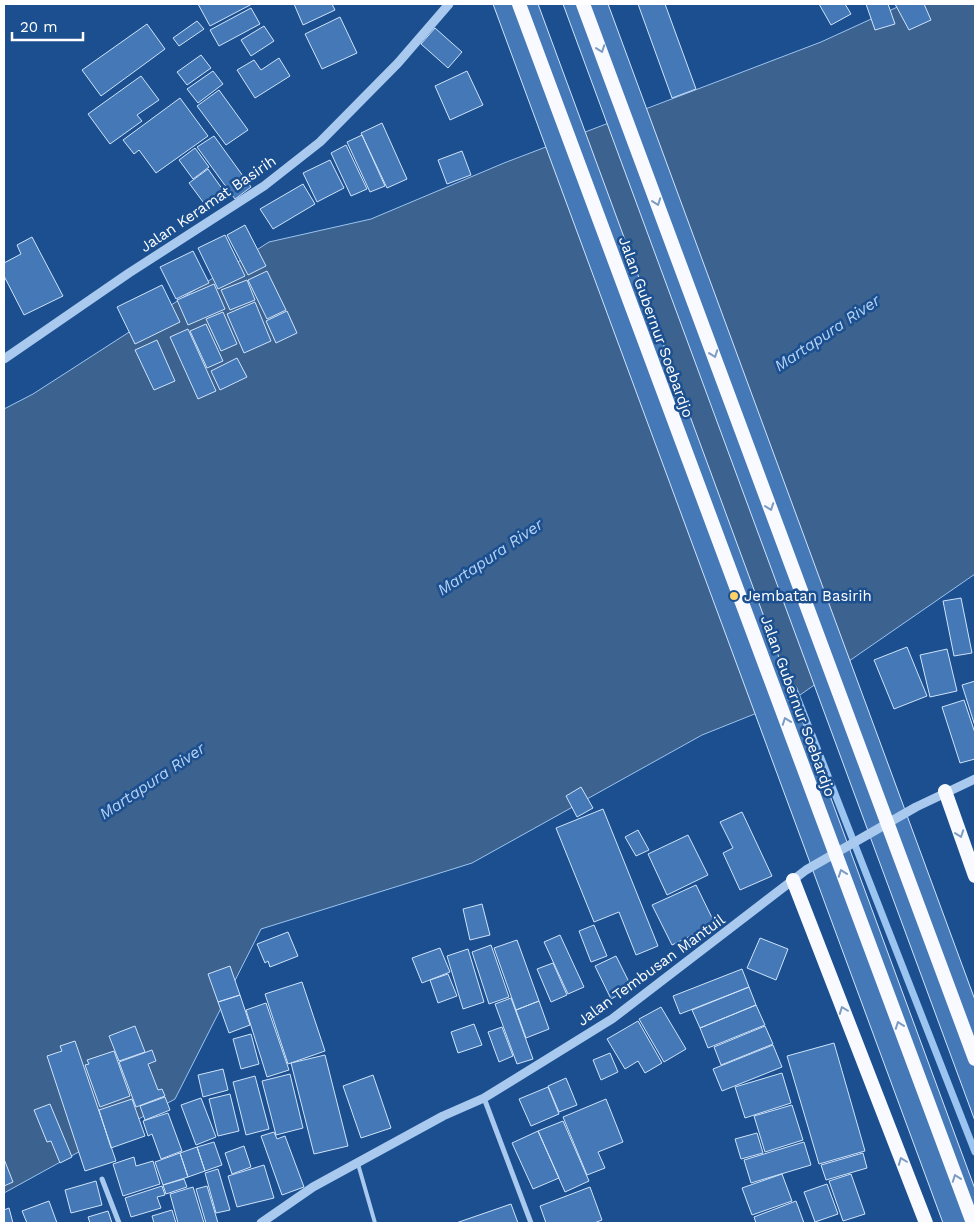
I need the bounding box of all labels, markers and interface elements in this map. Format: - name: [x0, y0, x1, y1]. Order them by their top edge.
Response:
- scale bar: [12, 10, 84, 42]
- text: 20 m: [20, 18, 58, 36]
- one-way arrow: [595, 45, 605, 53]
- street label: Jalan Keramat Basirih: [137, 152, 279, 256]
- one-way arrow: [651, 197, 661, 205]
- street label: Jalan Gubernur Soebardjo: [615, 234, 697, 420]
- water label: Martapura River: [771, 290, 884, 375]
- one-way arrow: [708, 349, 718, 358]
- one-way arrow: [764, 502, 774, 510]
- water label: Martapura River: [434, 514, 547, 599]
- place label: Jembatan Basirih: [744, 587, 872, 605]
- marker: Jembatan Basirih: [728, 590, 740, 602]
- street label: Jalan Gubernur Soebardjo: [757, 613, 839, 799]
- one-way arrow: [782, 717, 792, 725]
- water label: Martapura River: [96, 738, 209, 823]
- one-way arrow: [954, 829, 964, 838]
- one-way arrow: [838, 869, 849, 878]
- street label: Jalan Tembusan Mantuil: [574, 910, 729, 1030]
- one-way arrow: [839, 1006, 849, 1015]
- one-way arrow: [895, 1021, 905, 1030]
- one-way arrow: [898, 1158, 908, 1166]
- one-way arrow: [952, 1174, 962, 1182]

